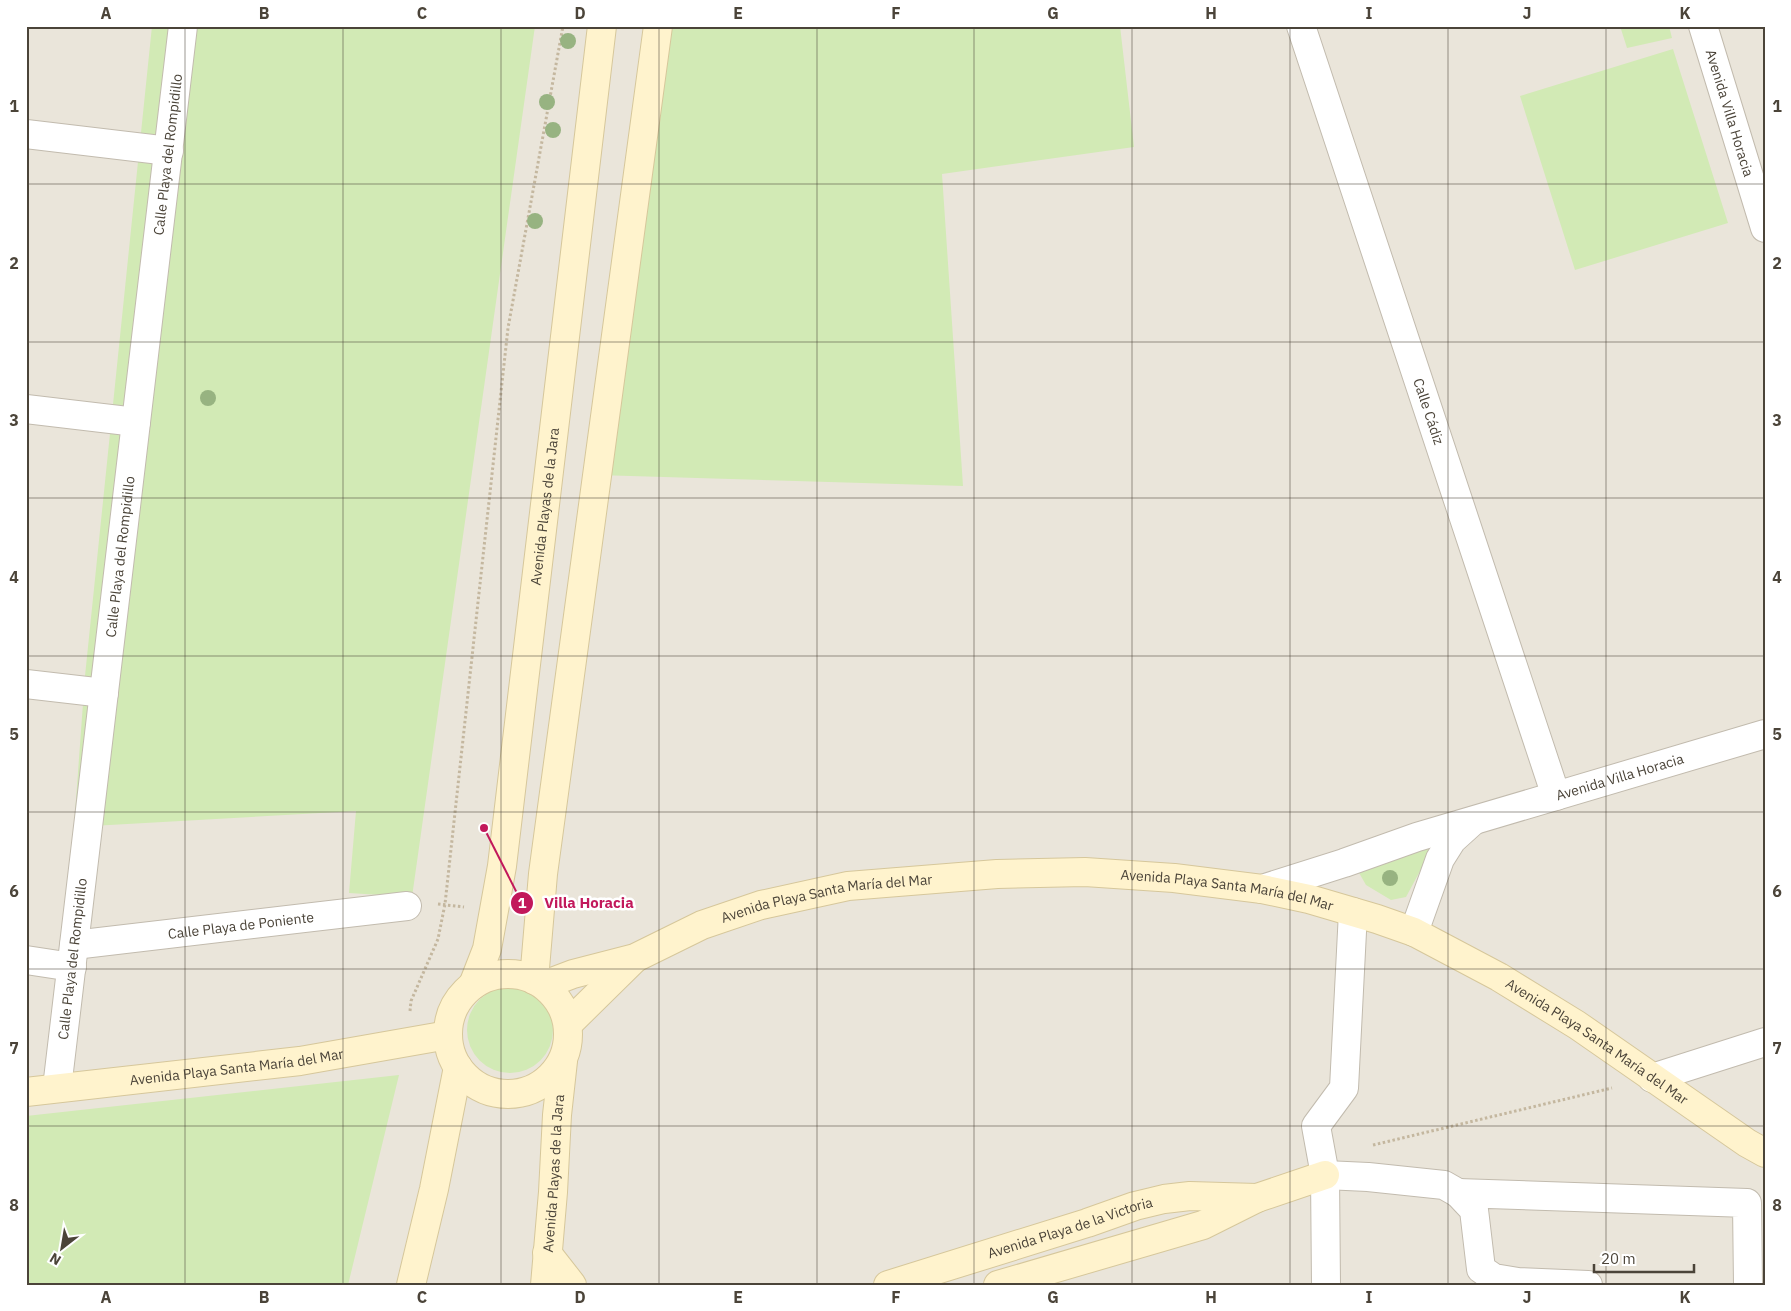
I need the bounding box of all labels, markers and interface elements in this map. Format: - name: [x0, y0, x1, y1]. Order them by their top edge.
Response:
- text: A: [101, 3, 112, 23]
- text: B: [259, 3, 270, 23]
- text: C: [417, 3, 427, 23]
- text: D: [574, 3, 586, 23]
- text: E: [733, 3, 743, 23]
- text: F: [891, 3, 901, 23]
- text: G: [1047, 3, 1059, 23]
- text: H: [1205, 3, 1217, 23]
- text: I: [1366, 3, 1373, 23]
- text: J: [1523, 3, 1531, 23]
- text: K: [1679, 3, 1691, 23]
- street label: Avenida Villa Horacia: [1702, 47, 1758, 179]
- street label: Calle Playa del Rompidillo: [149, 73, 186, 236]
- text: 1: [9, 96, 19, 116]
- text: 1: [1772, 96, 1782, 116]
- text: 2: [9, 253, 19, 273]
- text: 2: [1772, 253, 1782, 273]
- street label: Calle Cádiz: [1409, 376, 1448, 447]
- text: 3: [9, 410, 19, 430]
- text: 3: [1772, 410, 1782, 430]
- street label: Avenida Playas de la Jara: [526, 426, 563, 586]
- street label: Calle Playa del Rompidillo: [102, 475, 139, 638]
- text: 4: [9, 567, 19, 587]
- text: 4: [1772, 567, 1782, 587]
- text: 5: [9, 724, 19, 744]
- text: 5: [1772, 724, 1782, 744]
- street label: Avenida Villa Horacia: [1554, 749, 1686, 804]
- street label: Avenida Playa Santa María del Mar: [1120, 865, 1336, 915]
- street label: Avenida Playa Santa María del Mar: [719, 870, 933, 927]
- street label: Calle Playa del Rompidillo: [54, 877, 91, 1041]
- text: 6: [9, 881, 19, 901]
- text: 6: [1772, 881, 1782, 901]
- callout: Villa Horacia: [509, 888, 644, 918]
- text: 1: [517, 893, 527, 912]
- text: Villa Horacia: [544, 893, 634, 912]
- street label: Calle Playa de Poniente: [167, 908, 315, 943]
- street label: Avenida Playa Santa María del Mar: [1502, 974, 1692, 1108]
- text: 7: [9, 1038, 19, 1058]
- text: 7: [1772, 1038, 1782, 1058]
- street label: Avenida Playa Santa María del Mar: [129, 1045, 345, 1089]
- street label: Avenida Playas de la Jara: [539, 1093, 568, 1253]
- street label: Avenida Playa de la Victoria: [985, 1193, 1155, 1262]
- text: 8: [9, 1195, 19, 1215]
- text: 8: [1772, 1195, 1782, 1215]
- north arrow: [38, 1224, 88, 1274]
- scale bar: [1594, 1241, 1694, 1273]
- text: N: [46, 1249, 64, 1269]
- text: 20 m: [1601, 1249, 1636, 1268]
- text: A: [101, 1287, 112, 1307]
- text: B: [259, 1287, 270, 1307]
- text: C: [417, 1287, 427, 1307]
- text: D: [574, 1287, 586, 1307]
- text: E: [733, 1287, 743, 1307]
- text: F: [891, 1287, 901, 1307]
- text: G: [1047, 1287, 1059, 1307]
- text: H: [1205, 1287, 1217, 1307]
- text: I: [1366, 1287, 1373, 1307]
- text: J: [1523, 1287, 1531, 1307]
- text: K: [1679, 1287, 1691, 1307]

